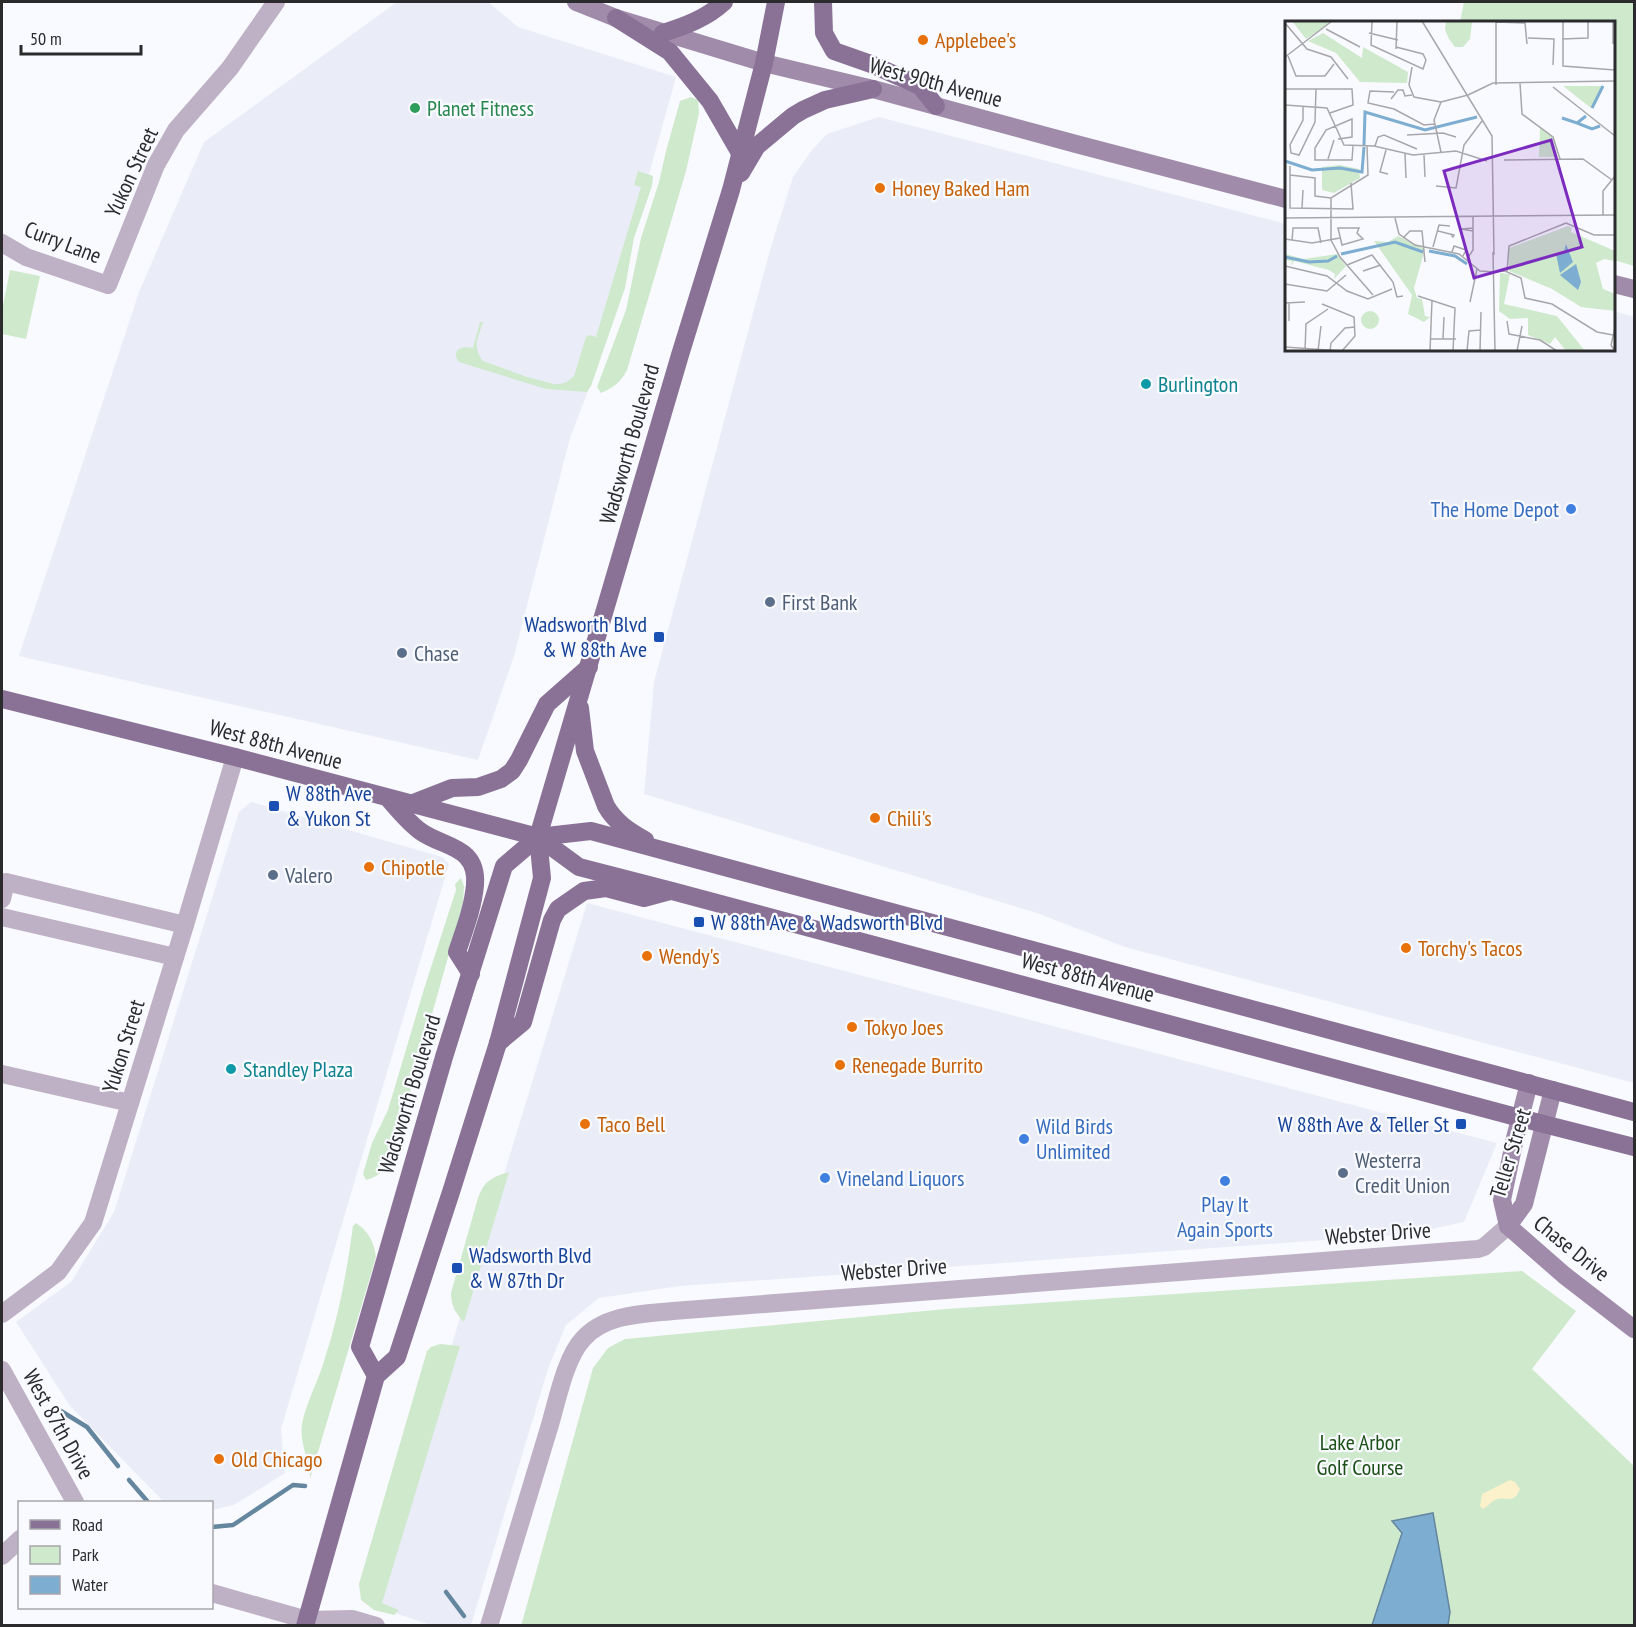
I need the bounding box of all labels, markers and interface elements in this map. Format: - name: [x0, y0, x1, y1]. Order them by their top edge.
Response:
- scale bar: [21, 18, 141, 56]
- inset map: [1285, 21, 1615, 351]
- place label: Applebee's: [935, 26, 1016, 54]
- text: 50 m: [30, 27, 62, 50]
- marker: Applebee's: [916, 33, 930, 47]
- street label: West 90th Avenue: [866, 51, 1006, 113]
- place label: Planet Fitness: [427, 94, 534, 122]
- marker: Planet Fitness: [408, 101, 422, 115]
- street label: Yukon Street: [98, 123, 164, 221]
- place label: Honey Baked Ham: [892, 174, 1030, 202]
- marker: Honey Baked Ham: [873, 181, 887, 195]
- street label: Curry Lane: [21, 215, 105, 269]
- street label: Wadsworth Boulevard: [593, 361, 665, 527]
- place label: Burlington: [1158, 370, 1238, 398]
- marker: Burlington: [1139, 377, 1153, 391]
- place label: The Home Depot: [1431, 495, 1559, 523]
- marker: The Home Depot: [1564, 502, 1578, 516]
- place label: First Bank: [782, 588, 858, 616]
- marker: First Bank: [763, 595, 777, 609]
- place label: Wadsworth Blvd & W 88th Ave: [524, 610, 647, 663]
- marker: Wadsworth Blvd & W 88th Ave: [652, 630, 666, 644]
- place label: Chase: [414, 639, 459, 667]
- marker: Chase: [395, 646, 409, 660]
- street label: West 88th Avenue: [206, 713, 346, 775]
- place label: W 88th Ave & Yukon St: [286, 779, 372, 832]
- marker: W 88th Ave & Yukon St: [267, 799, 281, 813]
- place label: Chili's: [887, 804, 932, 832]
- marker: Chili's: [868, 811, 882, 825]
- place label: Chipotle: [381, 853, 445, 881]
- marker: Chipotle: [362, 860, 376, 874]
- place label: Valero: [284, 861, 333, 889]
- marker: Valero: [266, 868, 280, 882]
- place label: W 88th Ave & Wadsworth Blvd: [711, 908, 943, 936]
- marker: W 88th Ave & Wadsworth Blvd: [692, 915, 706, 929]
- place label: Torchy's Tacos: [1418, 934, 1522, 962]
- marker: Torchy's Tacos: [1399, 941, 1413, 955]
- place label: Wendy's: [659, 942, 720, 970]
- street label: West 88th Avenue: [1018, 946, 1158, 1008]
- marker: Wendy's: [640, 949, 654, 963]
- street label: Yukon Street: [96, 996, 150, 1096]
- street label: Wadsworth Boulevard: [371, 1011, 447, 1177]
- place label: Tokyo Joes: [864, 1013, 943, 1041]
- marker: Tokyo Joes: [845, 1020, 859, 1034]
- place label: Renegade Burrito: [852, 1051, 983, 1079]
- place label: Standley Plaza: [243, 1055, 353, 1083]
- marker: Renegade Burrito: [833, 1058, 847, 1072]
- marker: Standley Plaza: [224, 1062, 238, 1076]
- street label: Teller Street: [1483, 1105, 1537, 1201]
- place label: Taco Bell: [597, 1110, 666, 1138]
- place label: W 88th Ave & Teller St: [1278, 1110, 1449, 1138]
- place label: Wild Birds Unlimited: [1036, 1112, 1113, 1165]
- marker: Taco Bell: [578, 1117, 592, 1131]
- marker: W 88th Ave & Teller St: [1454, 1117, 1468, 1131]
- marker: Wild Birds Unlimited: [1017, 1132, 1031, 1146]
- place label: Westerra Credit Union: [1355, 1146, 1450, 1199]
- place label: Vineland Liquors: [836, 1164, 964, 1192]
- marker: Westerra Credit Union: [1336, 1166, 1350, 1180]
- marker: Vineland Liquors: [818, 1171, 832, 1185]
- marker: Play It Again Sports: [1218, 1174, 1232, 1188]
- place label: Play It Again Sports: [1177, 1190, 1273, 1243]
- street label: Chase Drive: [1528, 1209, 1616, 1287]
- street label: Webster Drive: [1324, 1215, 1432, 1251]
- place label: Wadsworth Blvd & W 87th Dr: [469, 1241, 592, 1294]
- street label: Webster Drive: [840, 1251, 948, 1287]
- marker: Wadsworth Blvd & W 87th Dr: [450, 1261, 464, 1275]
- street label: West 87th Drive: [17, 1364, 101, 1484]
- park label: Lake Arbor Golf Course: [1317, 1428, 1403, 1481]
- place label: Old Chicago: [231, 1445, 323, 1473]
- marker: Old Chicago: [212, 1452, 226, 1466]
- legend: [18, 1501, 213, 1609]
- text: Road: [72, 1513, 103, 1536]
- text: Park: [72, 1543, 99, 1566]
- text: Water: [72, 1573, 108, 1596]

